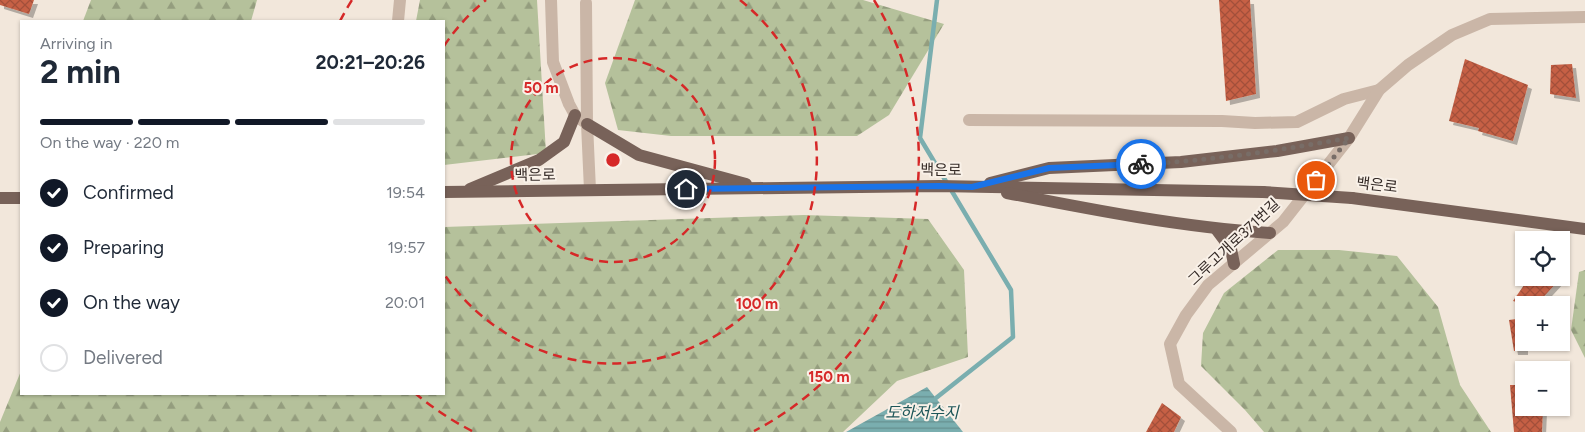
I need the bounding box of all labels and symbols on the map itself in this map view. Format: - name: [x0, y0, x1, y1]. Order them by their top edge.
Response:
- text: 50 m: [523, 79, 559, 97]
- courier: [1116, 139, 1166, 189]
- centre of rings: [604, 151, 622, 169]
- pin: [1295, 159, 1337, 201]
- street label: 백은로: [920, 161, 962, 179]
- street label: 백은로: [514, 166, 556, 184]
- pin: [665, 168, 707, 210]
- street label: 백은로: [1355, 174, 1399, 196]
- street label: 그루고개로371번길: [1184, 195, 1284, 289]
- text: 100 m: [736, 295, 778, 313]
- text: 150 m: [808, 368, 850, 386]
- water label: 도하저수지: [885, 403, 960, 422]

